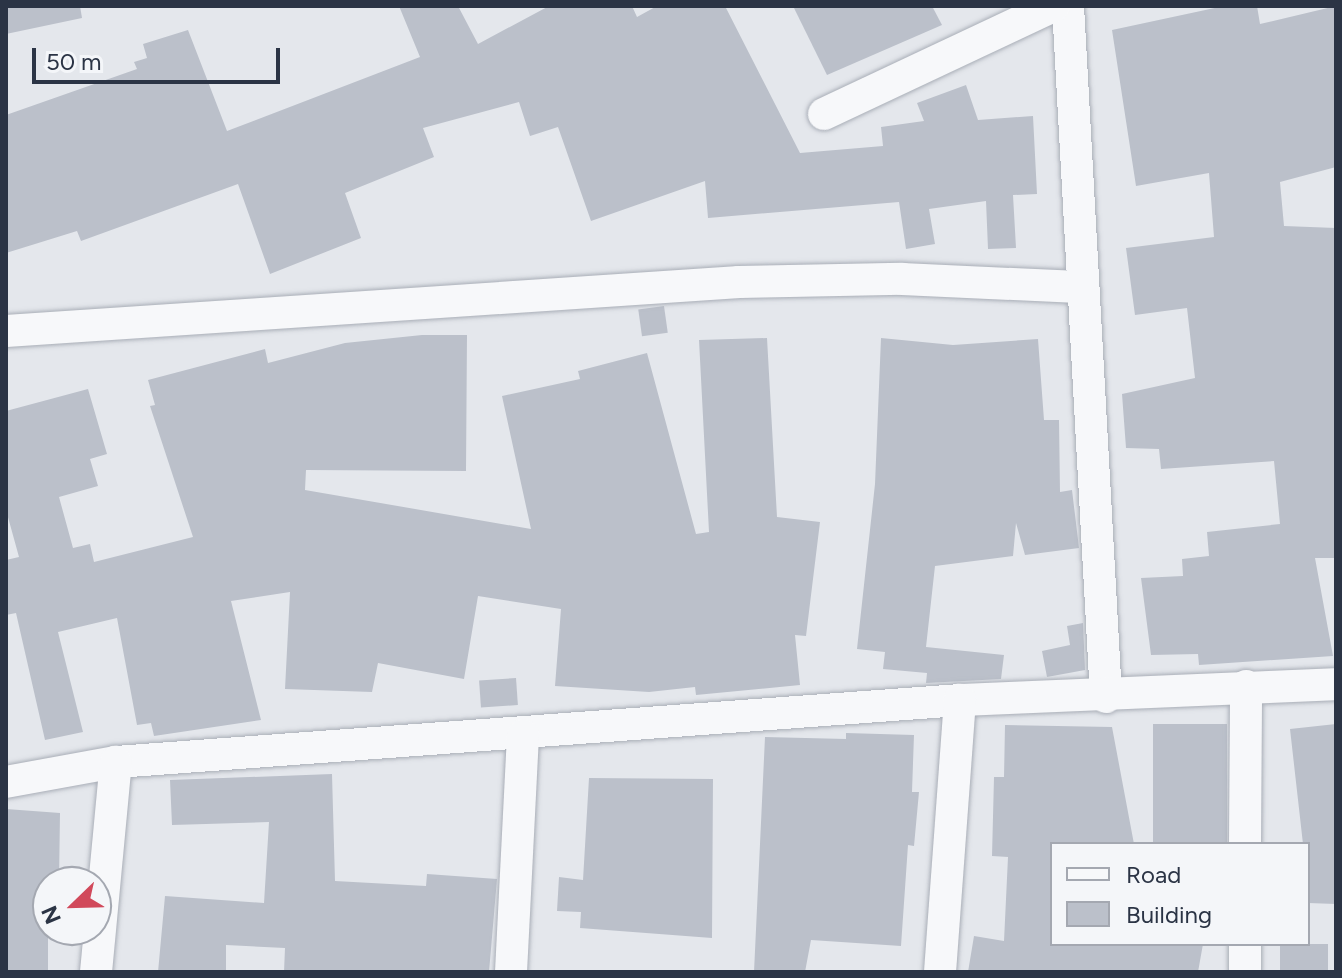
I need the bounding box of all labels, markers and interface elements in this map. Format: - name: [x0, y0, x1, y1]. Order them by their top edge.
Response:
- scale bar: [36, 32, 284, 82]
- text: 50 m: [46, 47, 102, 76]
- legend: [1050, 842, 1310, 946]
- text: Road: [1126, 860, 1181, 889]
- north arrow: [32, 866, 112, 946]
- text: Building: [1126, 900, 1212, 929]
- text: N: [36, 902, 67, 928]

